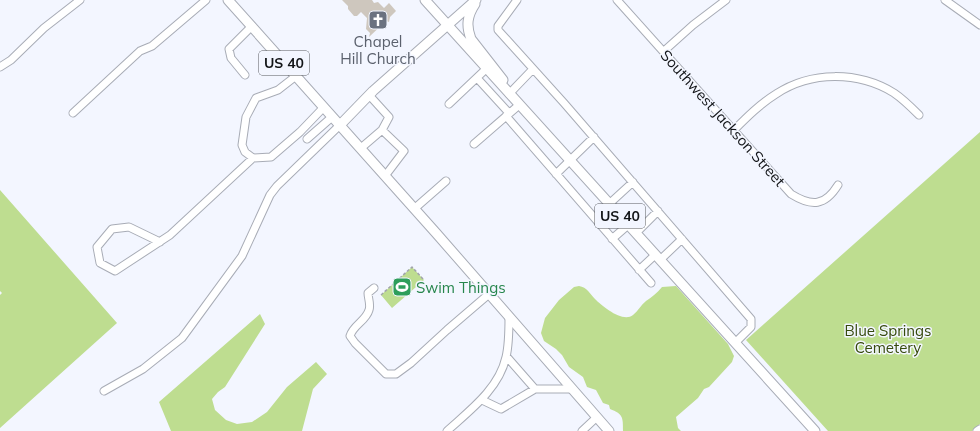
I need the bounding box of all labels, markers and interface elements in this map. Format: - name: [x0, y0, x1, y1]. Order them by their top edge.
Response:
- church icon: Chapel Hill Church: [367, 9, 389, 31]
- place label: Chapel Hill Church: [340, 32, 416, 68]
- street label: Southwest Jackson Street: [657, 46, 789, 190]
- road number: US 40: [259, 51, 309, 75]
- road number: US 40: [595, 204, 645, 228]
- sports icon: Swim Things: [391, 276, 413, 298]
- place label: Swim Things: [416, 278, 506, 297]
- park label: Blue Springs Cemetery: [844, 321, 932, 357]

